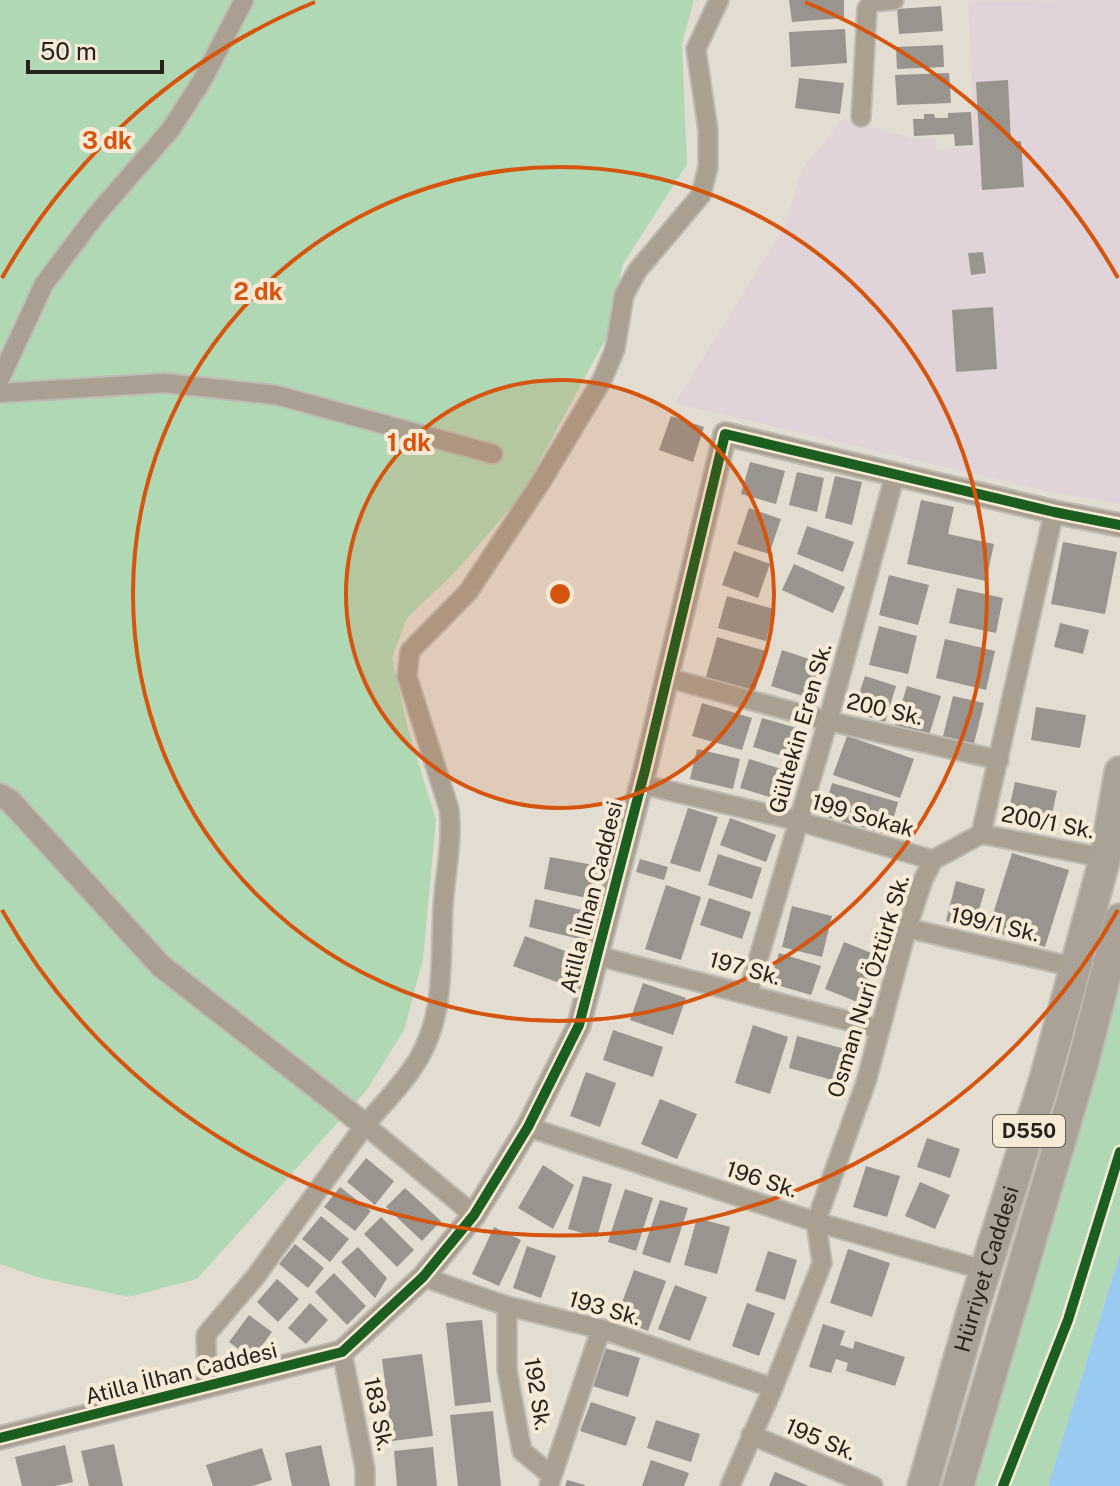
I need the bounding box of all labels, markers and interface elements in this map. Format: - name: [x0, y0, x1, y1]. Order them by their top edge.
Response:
- scale bar: [28, 24, 162, 74]
- text: 50 m: [40, 37, 97, 65]
- text: 3 dk: [82, 126, 132, 154]
- text: 2 dk: [233, 277, 283, 305]
- text: 1 dk: [387, 428, 431, 456]
- centre of rings: [546, 580, 574, 608]
- street label: Gültekin Eren Sk.: [763, 640, 837, 816]
- street label: 200 Sk.: [844, 688, 926, 730]
- street label: 199 Sokak: [809, 788, 917, 842]
- street label: Atilla İlhan Caddesi: [554, 798, 627, 996]
- street label: 200/1 Sk.: [999, 800, 1097, 844]
- street label: Osman Nuri Öztürk Sk.: [821, 871, 914, 1101]
- street label: 199/1 Sk.: [948, 901, 1042, 947]
- street label: 197 Sk.: [706, 946, 784, 990]
- road number: D550: [993, 1115, 1065, 1147]
- street label: 196 Sk.: [723, 1155, 801, 1203]
- street label: Hürriyet Caddesi: [949, 1183, 1024, 1355]
- street label: 193 Sk.: [566, 1285, 644, 1331]
- street label: Atilla İlhan Caddesi: [82, 1336, 280, 1409]
- street label: 192 Sk.: [519, 1356, 557, 1432]
- street label: 183 Sk.: [359, 1375, 399, 1453]
- street label: 195 Sk.: [782, 1413, 860, 1465]

